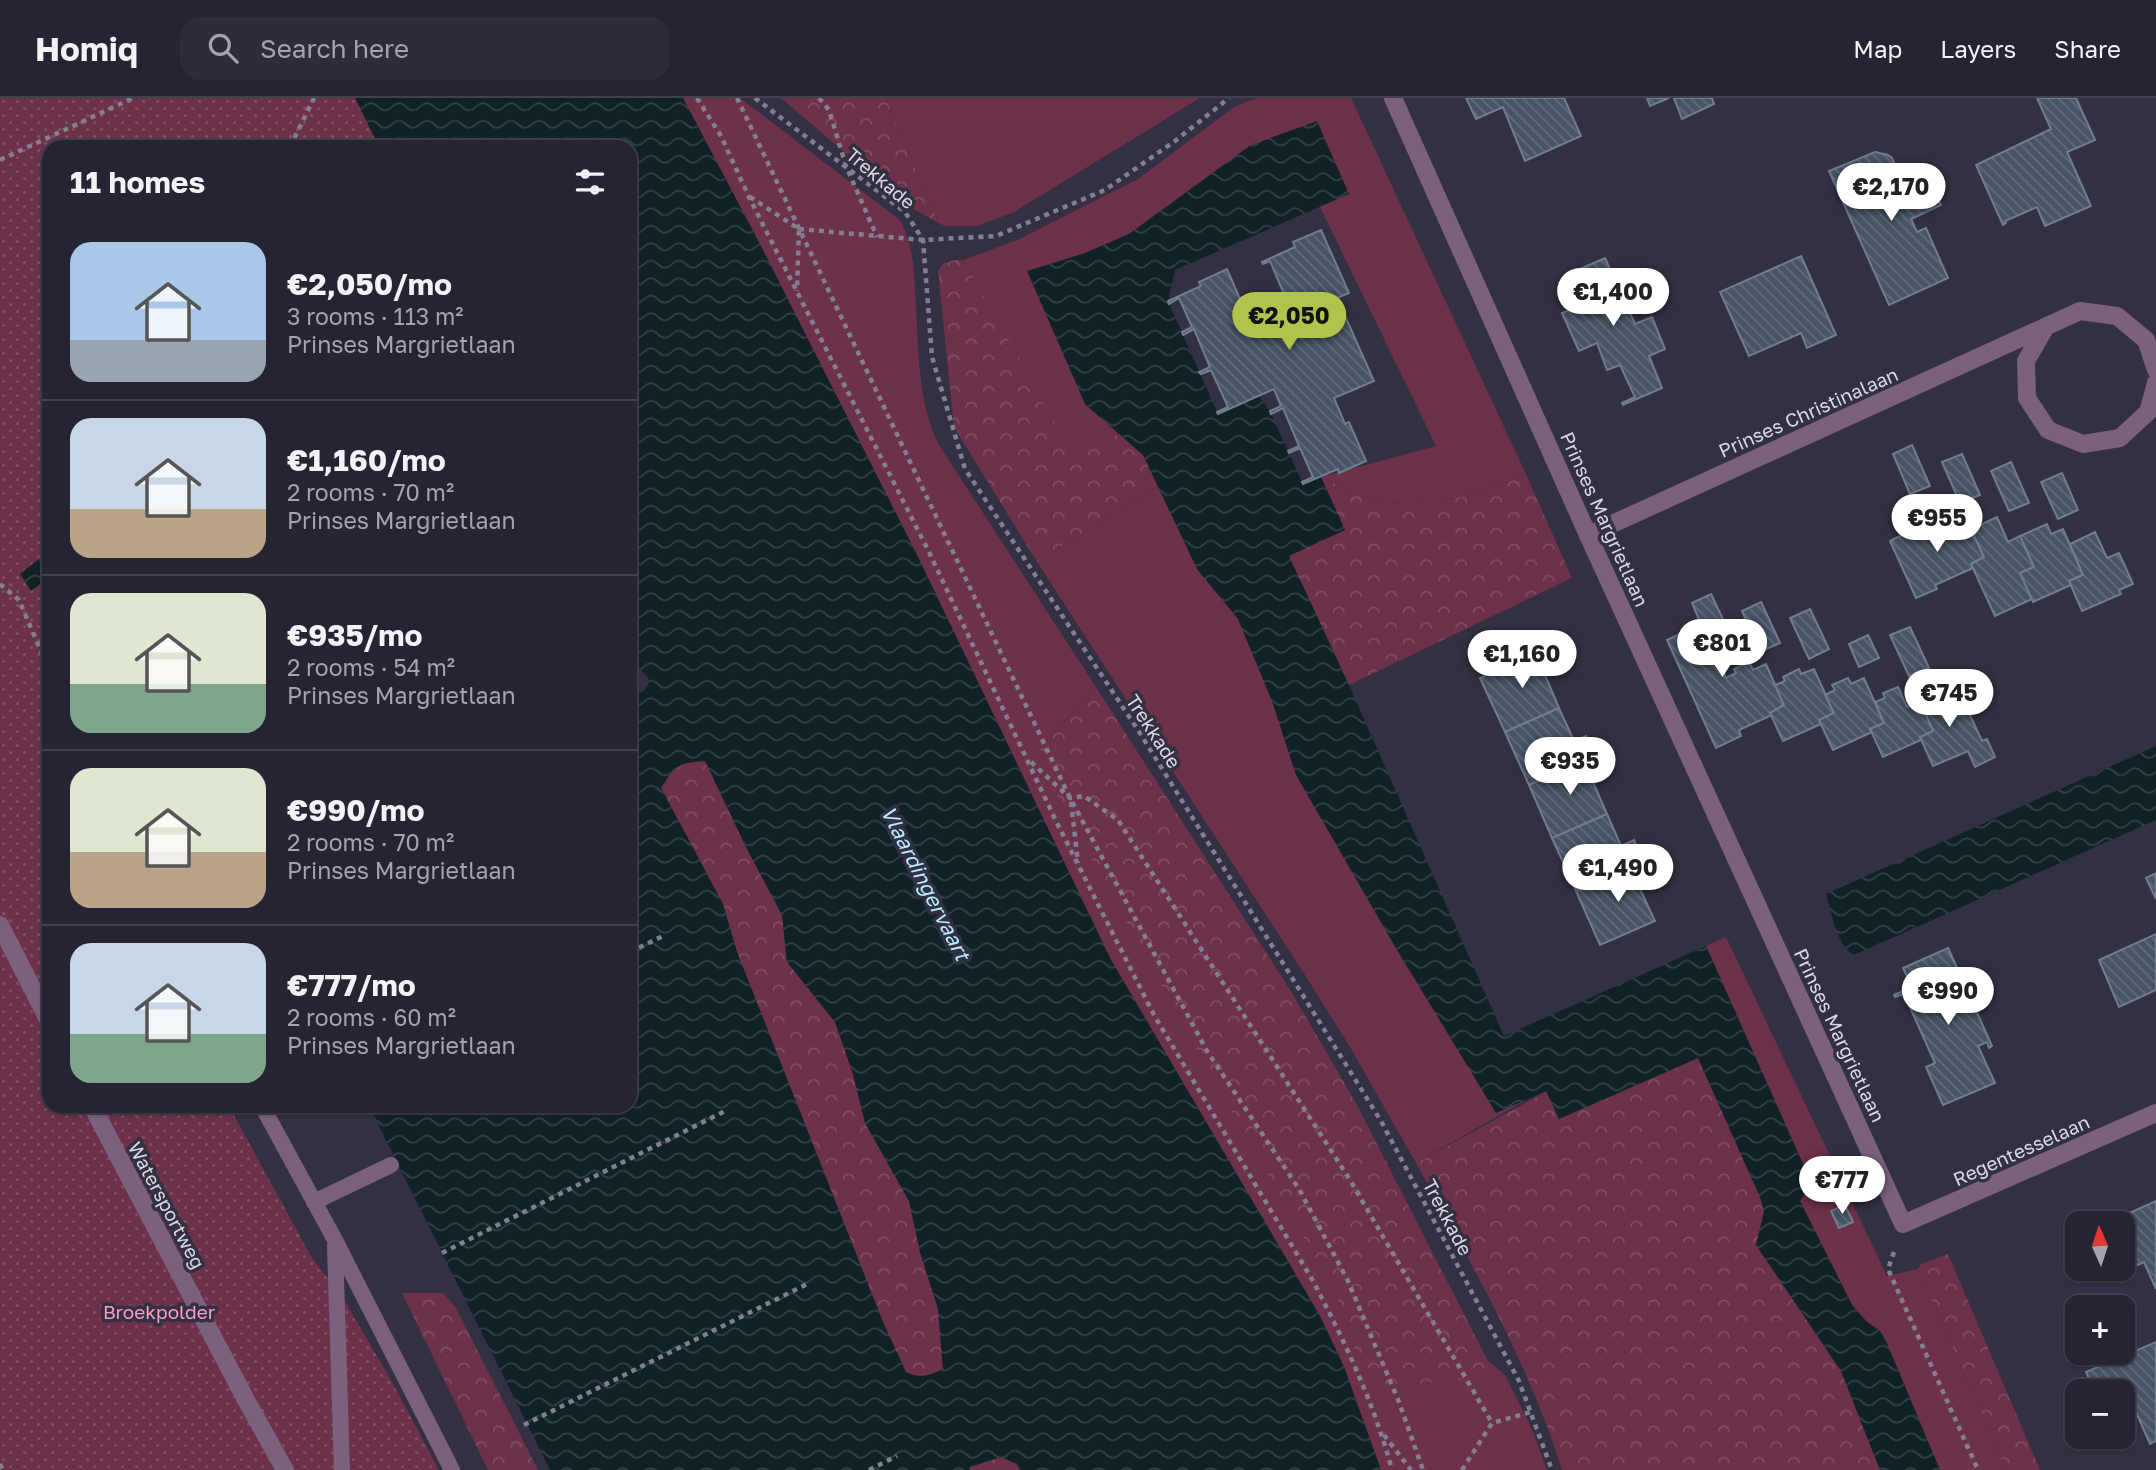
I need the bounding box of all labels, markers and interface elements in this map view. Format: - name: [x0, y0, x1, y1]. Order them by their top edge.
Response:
- search box: [180, 17, 670, 80]
- text: Homiq: [35, 29, 138, 68]
- icon: search: [204, 29, 242, 67]
- text: Search here: [260, 33, 409, 64]
- text: Map: [1853, 34, 1902, 63]
- text: Layers: [1940, 34, 2016, 63]
- text: Share: [2054, 34, 2121, 63]
- street label: Trekkade: [842, 143, 920, 213]
- icon: filters: [571, 163, 609, 201]
- text: 11 homes: [70, 164, 205, 200]
- pin: €2,170: [1834, 164, 1948, 223]
- text: €2,170: [1853, 172, 1929, 200]
- text: €2,050/mo: [287, 266, 452, 302]
- pin: €1,400: [1556, 268, 1670, 328]
- icon: home: [126, 270, 210, 354]
- text: €1,400: [1573, 277, 1653, 305]
- pin: €2,050: [1232, 292, 1346, 352]
- text: €2,050: [1248, 301, 1330, 329]
- text: 3 rooms · 113 m²: [287, 302, 464, 330]
- text: Prinses Margrietlaan: [287, 330, 516, 358]
- street label: Prinses Christinalaan: [1715, 362, 1901, 462]
- street label: Prinses Margrietlaan: [1556, 428, 1654, 610]
- text: €1,160/mo: [287, 442, 446, 478]
- icon: home: [126, 446, 210, 530]
- text: 2 rooms · 70 m²: [287, 478, 454, 506]
- pin: €955: [1896, 494, 1978, 554]
- text: €955: [1908, 503, 1966, 531]
- text: Prinses Margrietlaan: [287, 506, 516, 534]
- text: €935/mo: [287, 617, 422, 653]
- pin: €801: [1681, 620, 1763, 679]
- icon: home: [126, 621, 210, 705]
- text: €801: [1693, 628, 1751, 656]
- pin: €1,160: [1465, 630, 1579, 690]
- text: €1,160: [1484, 639, 1560, 667]
- text: 2 rooms · 54 m²: [287, 653, 455, 681]
- pin: €745: [1908, 670, 1990, 729]
- text: €745: [1920, 678, 1978, 706]
- text: Prinses Margrietlaan: [287, 681, 516, 709]
- street label: Trekkade: [1122, 690, 1186, 772]
- pin: €935: [1529, 738, 1611, 797]
- text: €935: [1541, 746, 1599, 774]
- text: €990/mo: [287, 792, 424, 828]
- icon: home: [126, 796, 210, 880]
- water label: Vlaardingervaart: [876, 801, 977, 967]
- text: 2 rooms · 70 m²: [287, 828, 454, 856]
- pin: €1,490: [1561, 844, 1675, 904]
- text: €1,490: [1578, 853, 1658, 881]
- text: Prinses Margrietlaan: [287, 856, 516, 884]
- street label: Prinses Margrietlaan: [1790, 945, 1890, 1125]
- text: €777/mo: [287, 967, 416, 1003]
- pin: €990: [1907, 968, 1989, 1027]
- icon: home: [126, 971, 210, 1055]
- text: €990: [1918, 976, 1978, 1004]
- text: 2 rooms · 60 m²: [287, 1003, 456, 1031]
- text: Prinses Margrietlaan: [287, 1031, 516, 1059]
- street label: Regentesselaan: [1949, 1110, 2093, 1190]
- street label: Watersportweg: [124, 1137, 210, 1273]
- pin: €777: [1801, 1156, 1883, 1216]
- text: €777: [1815, 1165, 1869, 1193]
- street label: Trekkade: [1418, 1175, 1478, 1259]
- north arrow: [2065, 1211, 2135, 1281]
- map controls: [2065, 1211, 2135, 1449]
- button: +: [2065, 1295, 2135, 1365]
- park label: Broekpolder: [103, 1300, 216, 1323]
- button: −: [2065, 1379, 2135, 1449]

